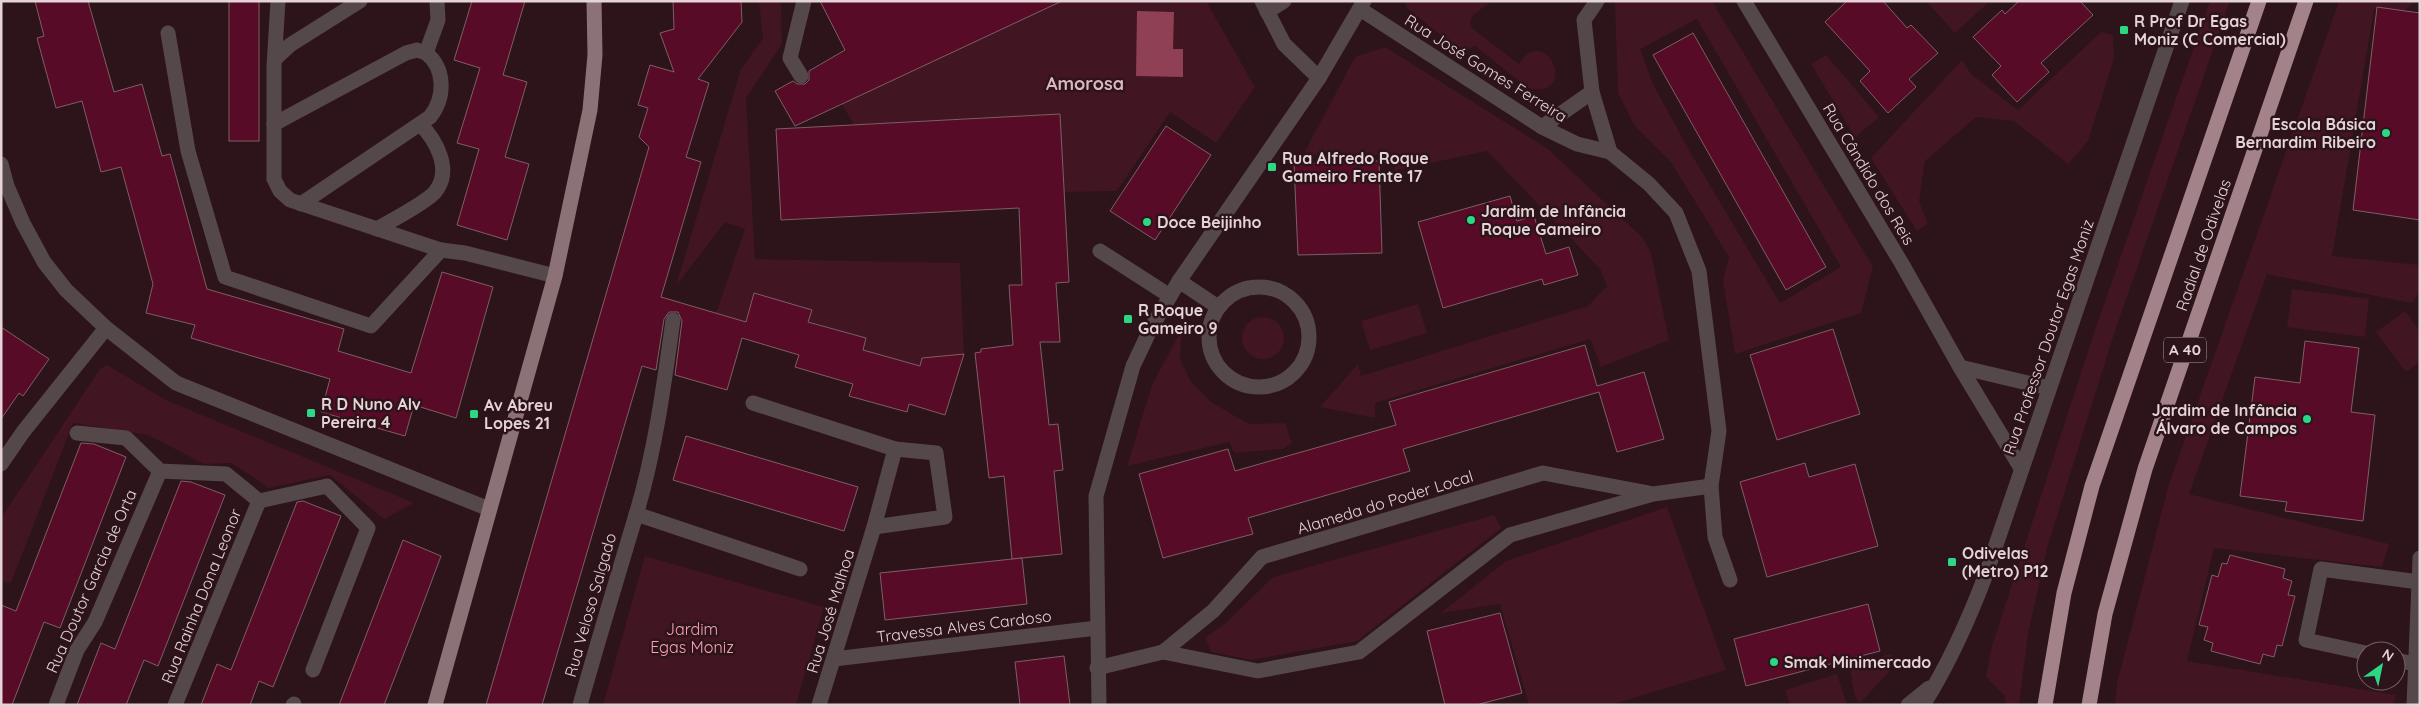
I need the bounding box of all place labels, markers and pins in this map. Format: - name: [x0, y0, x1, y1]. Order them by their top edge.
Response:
- place label: R Prof Dr Egas Moniz (C Comercial): [2134, 11, 2286, 49]
- marker: R Prof Dr Egas Moniz (C Comercial): [2118, 24, 2130, 36]
- place label: Escola Básica Bernardim Ribeiro: [2235, 114, 2376, 152]
- marker: Escola Básica Bernardim Ribeiro: [2380, 127, 2392, 139]
- place label: Rua Alfredo Roque Gameiro Frente 17: [1282, 148, 1429, 186]
- marker: Rua Alfredo Roque Gameiro Frente 17: [1266, 161, 1278, 173]
- place label: Jardim de Infância Roque Gameiro: [1481, 201, 1626, 239]
- place label: Doce Beijinho: [1157, 212, 1262, 232]
- marker: Jardim de Infância Roque Gameiro: [1465, 214, 1477, 226]
- marker: Doce Beijinho: [1141, 216, 1153, 228]
- place label: R Roque Gameiro 9: [1138, 300, 1218, 338]
- marker: R Roque Gameiro 9: [1122, 313, 1134, 325]
- place label: R D Nuno Alv Pereira 4: [321, 394, 421, 432]
- place label: Av Abreu Lopes 21: [484, 395, 553, 433]
- place label: Jardim de Infância Álvaro de Campos: [2152, 400, 2297, 438]
- marker: R D Nuno Alv Pereira 4: [305, 407, 317, 419]
- marker: Av Abreu Lopes 21: [468, 408, 480, 420]
- marker: Jardim de Infância Álvaro de Campos: [2301, 413, 2313, 425]
- place label: Odivelas (Metro) P12: [1962, 543, 2049, 581]
- marker: Odivelas (Metro) P12: [1946, 556, 1958, 568]
- place label: Smak Minimercado: [1784, 652, 1931, 672]
- marker: Smak Minimercado: [1768, 656, 1780, 668]

